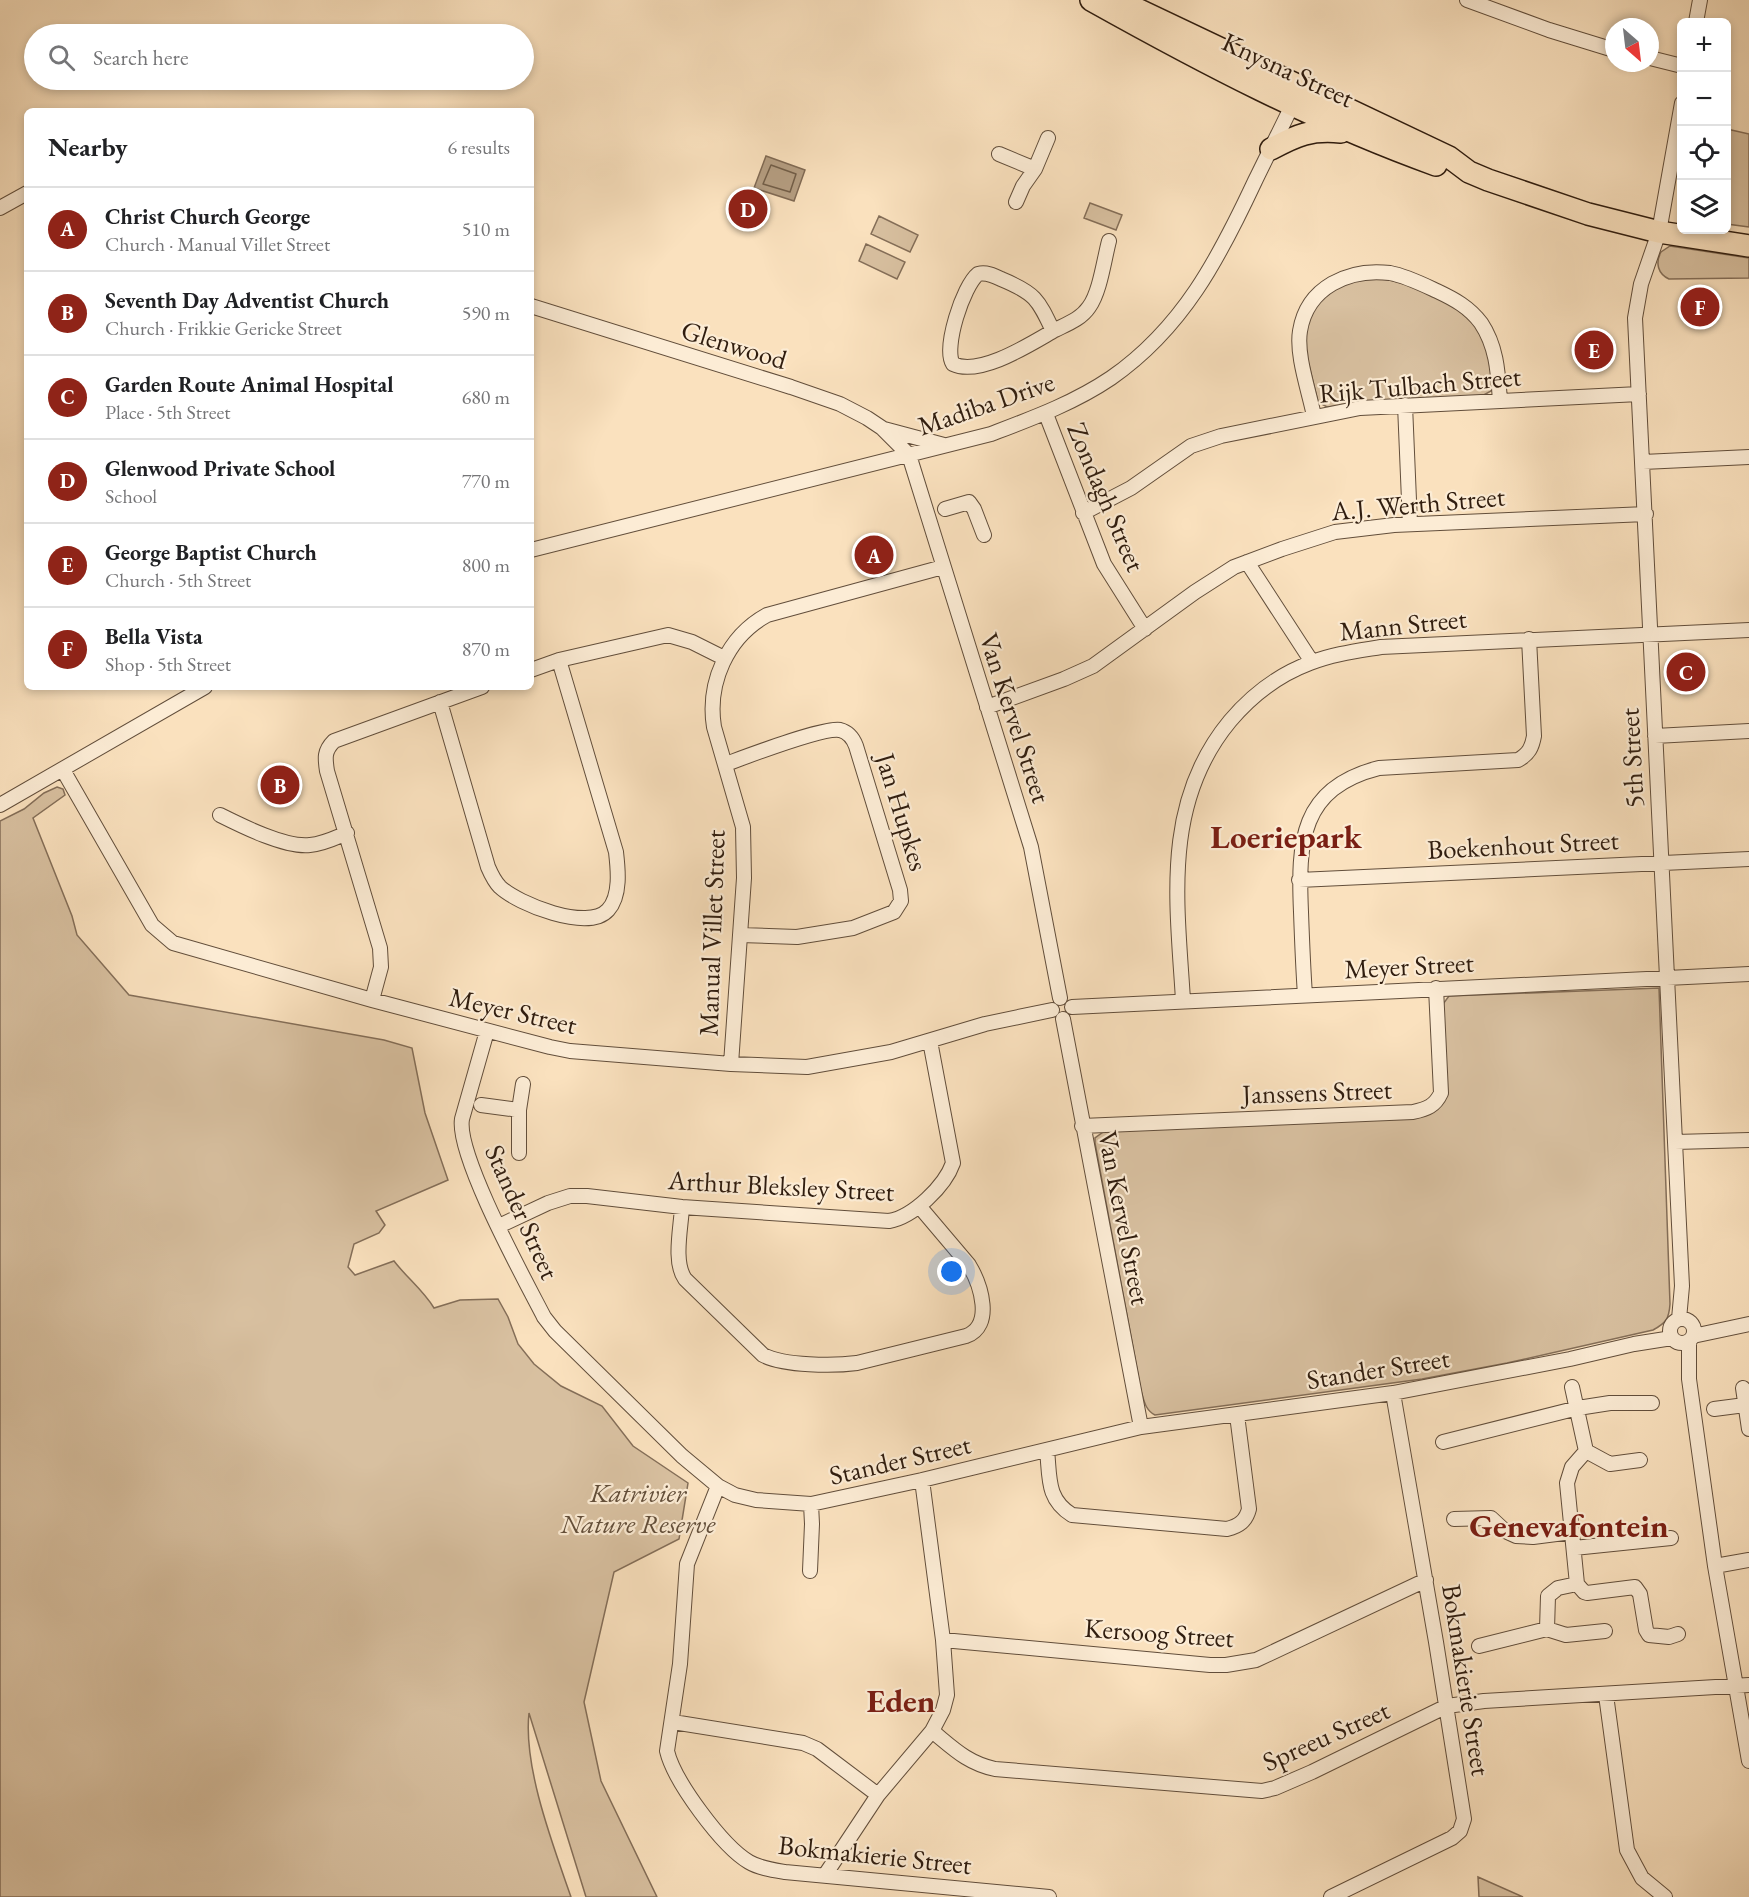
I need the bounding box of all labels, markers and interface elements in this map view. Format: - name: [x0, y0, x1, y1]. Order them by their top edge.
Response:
- north arrow: [1605, 18, 1659, 72]
- map controls: [1677, 18, 1731, 234]
- button: +: [1677, 18, 1731, 72]
- search box: [24, 24, 534, 90]
- street label: Knysna Street: [1217, 24, 1360, 116]
- icon: search: [45, 41, 78, 74]
- text: Search here: [93, 43, 188, 72]
- button: −: [1677, 72, 1731, 126]
- button: locate: [1677, 126, 1731, 180]
- text: Nearby: [48, 130, 128, 164]
- text: 6 results: [447, 134, 510, 160]
- button: layers: [1677, 180, 1731, 234]
- pin: D: [728, 186, 768, 232]
- text: Christ Church George: [105, 202, 310, 231]
- text: A: [60, 216, 75, 242]
- text: 510 m: [462, 216, 510, 242]
- text: Church · Manual Villet Street: [105, 231, 330, 257]
- pin: F: [1680, 284, 1720, 330]
- text: Seventh Day Adventist Church: [105, 286, 389, 315]
- text: B: [61, 300, 74, 326]
- text: 590 m: [462, 300, 510, 326]
- street label: Glenwood: [677, 312, 791, 377]
- text: Church · Frikkie Gericke Street: [105, 315, 342, 341]
- pin: E: [1574, 328, 1614, 372]
- street label: Rijk Tulbach Street: [1318, 358, 1523, 411]
- street label: Madiba Drive: [913, 364, 1059, 443]
- text: Garden Route Animal Hospital: [105, 370, 394, 399]
- text: C: [60, 384, 75, 410]
- text: 680 m: [462, 384, 510, 410]
- text: Place · 5th Street: [105, 399, 230, 425]
- street label: Zondagh Street: [1059, 417, 1154, 577]
- text: Glenwood Private School: [105, 454, 335, 483]
- text: D: [60, 468, 75, 494]
- text: 770 m: [462, 468, 510, 494]
- street label: A.J. Werth Street: [1329, 478, 1507, 529]
- text: School: [105, 483, 157, 509]
- pin: A: [854, 532, 894, 578]
- text: George Baptist Church: [105, 538, 317, 567]
- text: E: [62, 552, 73, 578]
- text: 800 m: [462, 552, 510, 578]
- text: Church · 5th Street: [105, 567, 251, 593]
- street label: Mann Street: [1338, 600, 1469, 649]
- text: Bella Vista: [105, 622, 203, 651]
- street label: Van Kervel Street: [972, 628, 1060, 808]
- text: F: [62, 636, 73, 662]
- text: 870 m: [462, 636, 510, 662]
- pin: C: [1666, 650, 1706, 694]
- text: Shop · 5th Street: [105, 651, 231, 677]
- street label: 5th Street: [1611, 707, 1652, 809]
- street label: Jan Hupkes: [867, 747, 937, 875]
- pin: B: [260, 762, 300, 808]
- district label: Loeriepark: [1210, 815, 1363, 858]
- street label: Boekenhout Street: [1426, 822, 1620, 867]
- street label: Manual Villet Street: [690, 829, 733, 1037]
- street label: Meyer Street: [1343, 945, 1475, 986]
- street label: Meyer Street: [446, 979, 581, 1042]
- street label: Janssens Street: [1239, 1071, 1393, 1112]
- street label: Van Kervel Street: [1090, 1128, 1159, 1308]
- street label: Stander Street: [477, 1139, 568, 1285]
- street label: Arthur Bleksley Street: [666, 1162, 896, 1209]
- your location: [937, 1257, 966, 1286]
- street label: Stander Street: [1304, 1340, 1452, 1397]
- street label: Stander Street: [826, 1426, 974, 1493]
- park label: Katrivier Nature Reserve: [559, 1475, 716, 1541]
- district label: Genevafontein: [1469, 1504, 1669, 1547]
- street label: Bokmakierie Street: [1434, 1581, 1499, 1779]
- street label: Kersoog Street: [1083, 1610, 1236, 1655]
- district label: Eden: [867, 1679, 936, 1722]
- street label: Spreeu Street: [1257, 1692, 1395, 1779]
- street label: Bokmakierie Street: [777, 1827, 974, 1882]

